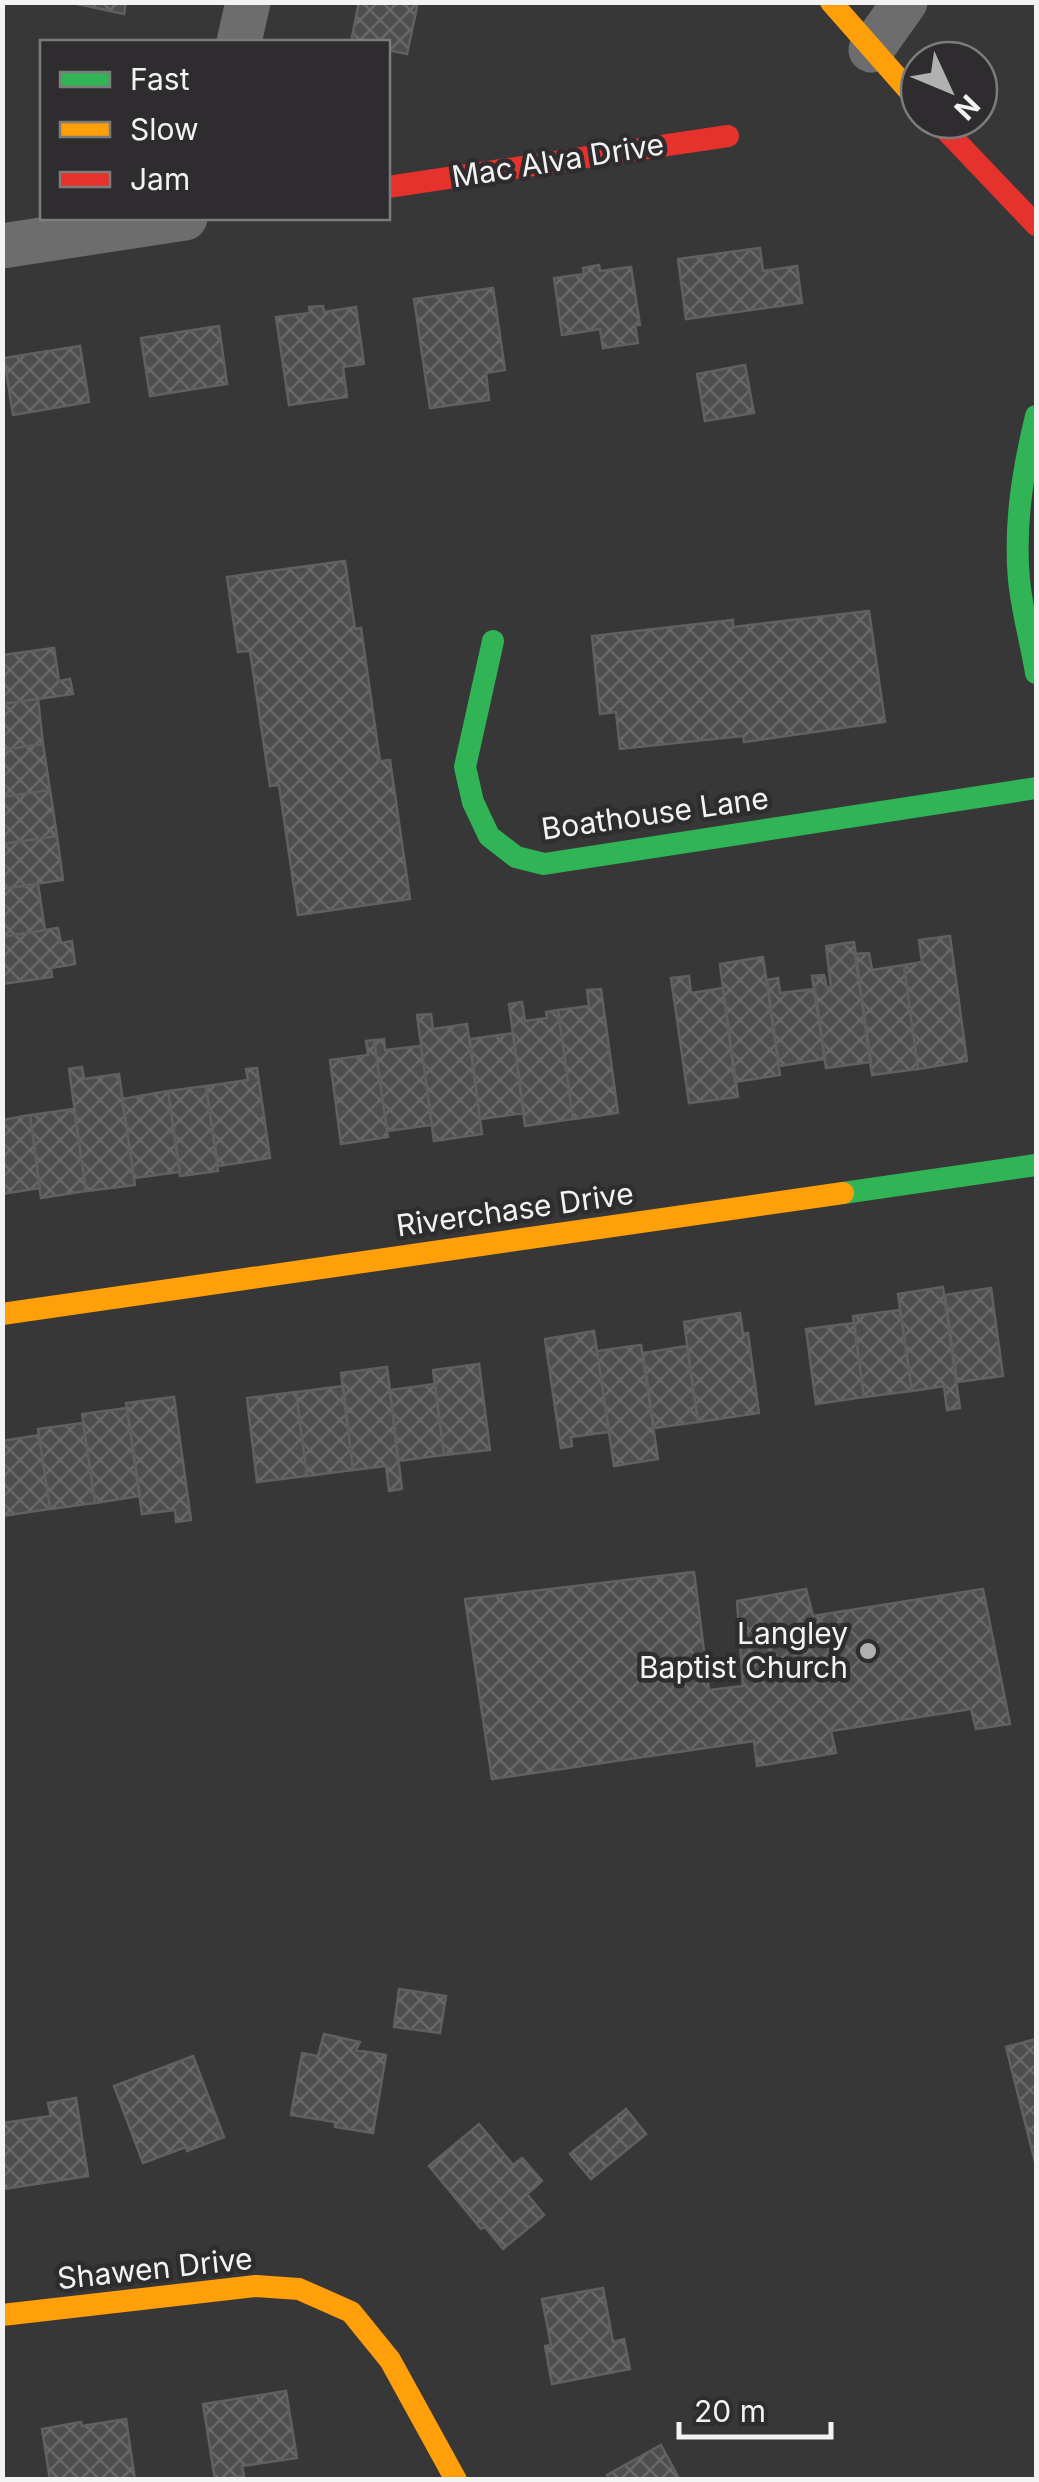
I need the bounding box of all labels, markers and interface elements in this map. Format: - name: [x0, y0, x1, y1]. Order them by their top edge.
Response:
- legend: [40, 40, 390, 220]
- north arrow: [899, 40, 999, 140]
- text: Fast: [130, 61, 190, 97]
- text: N: [947, 88, 987, 127]
- text: Slow: [130, 111, 199, 147]
- street label: Mac Alva Drive: [449, 125, 666, 195]
- text: Jam: [130, 161, 190, 197]
- street label: Boathouse Lane: [539, 779, 771, 847]
- street label: Riverchase Drive: [394, 1175, 636, 1243]
- place label: Langley Baptist Church: [639, 1615, 848, 1685]
- marker: Langley Baptist Church: [857, 1640, 879, 1662]
- street label: Shawen Drive: [56, 2240, 254, 2296]
- scale bar: [679, 2377, 832, 2439]
- text: 20 m: [694, 2393, 766, 2429]

